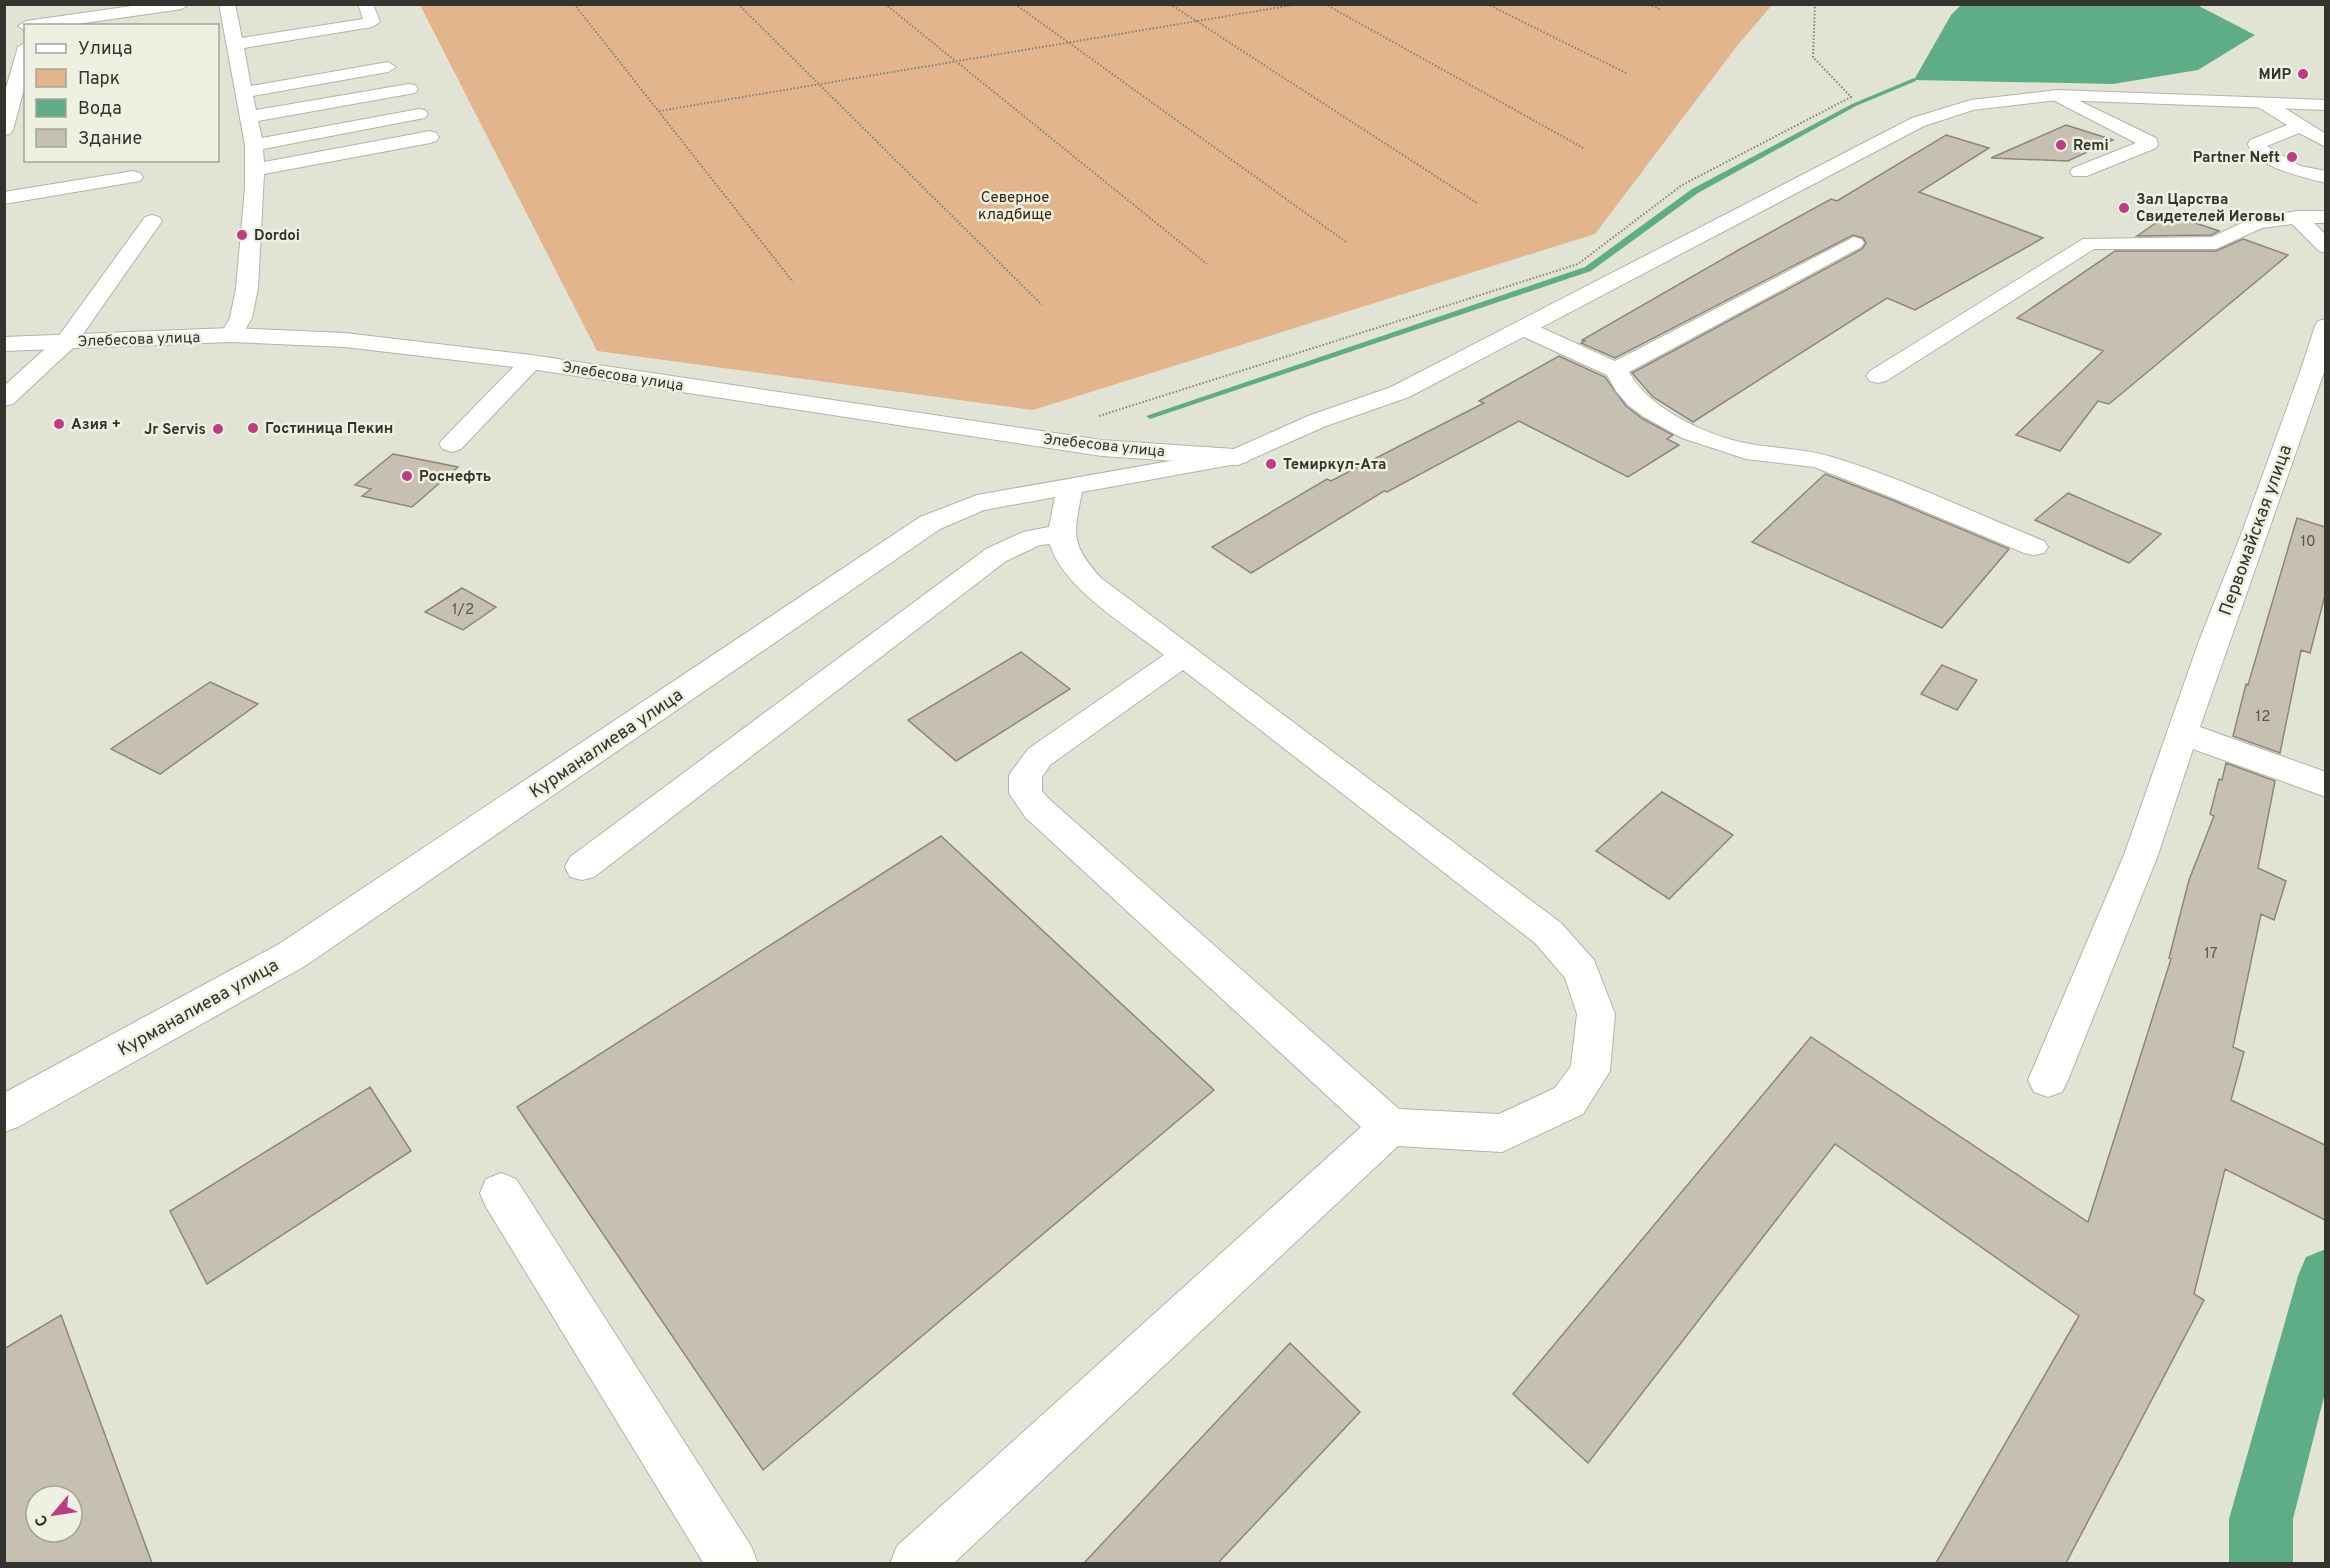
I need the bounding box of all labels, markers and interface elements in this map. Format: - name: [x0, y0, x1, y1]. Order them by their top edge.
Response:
- legend: [24, 24, 219, 162]
- text: Улица: [78, 38, 132, 61]
- place label: МИР: [2259, 66, 2291, 85]
- marker: МИР: [2296, 67, 2310, 81]
- text: Парк: [78, 68, 120, 91]
- text: Вода: [78, 98, 122, 121]
- text: Здание: [78, 128, 142, 151]
- place label: Remi: [2073, 137, 2109, 156]
- marker: Remi: [2054, 138, 2068, 152]
- place label: Partner Neft: [2193, 149, 2280, 168]
- marker: Partner Neft: [2285, 150, 2299, 164]
- park label: Северное кладбище: [978, 189, 1052, 225]
- place label: Зал Царства Свидетелей Иеговы: [2136, 191, 2285, 227]
- marker: Зал Царства Свидетелей Иеговы: [2117, 201, 2131, 215]
- place label: Dordoi: [254, 227, 300, 246]
- marker: Dordoi: [235, 228, 249, 242]
- street label: Элебесова улица: [78, 329, 201, 352]
- street label: Элебесова улица: [561, 359, 685, 396]
- place label: Азия +: [71, 416, 121, 435]
- marker: Азия +: [52, 417, 66, 431]
- place label: Гостиница Пекин: [265, 420, 393, 439]
- place label: Jr Servis: [144, 421, 206, 440]
- marker: Гостиница Пекин: [246, 421, 260, 435]
- marker: Jr Servis: [211, 422, 225, 436]
- street label: Элебесова улица: [1042, 431, 1166, 462]
- street label: Первомайская улица: [2215, 442, 2298, 619]
- place label: Темиркул-Ата: [1283, 456, 1386, 475]
- marker: Темиркул-Ата: [1264, 457, 1278, 471]
- place label: Роснефть: [419, 468, 491, 487]
- marker: Роснефть: [400, 469, 414, 483]
- house number: 10: [2300, 533, 2316, 552]
- house number: 1/2: [452, 601, 474, 620]
- street label: Курманалиева улица: [526, 684, 688, 804]
- house number: 12: [2256, 708, 2270, 727]
- house number: 17: [2204, 945, 2218, 964]
- street label: Курманалиева улица: [114, 954, 283, 1062]
- north arrow: [24, 1484, 84, 1544]
- text: С: [31, 1511, 54, 1530]

